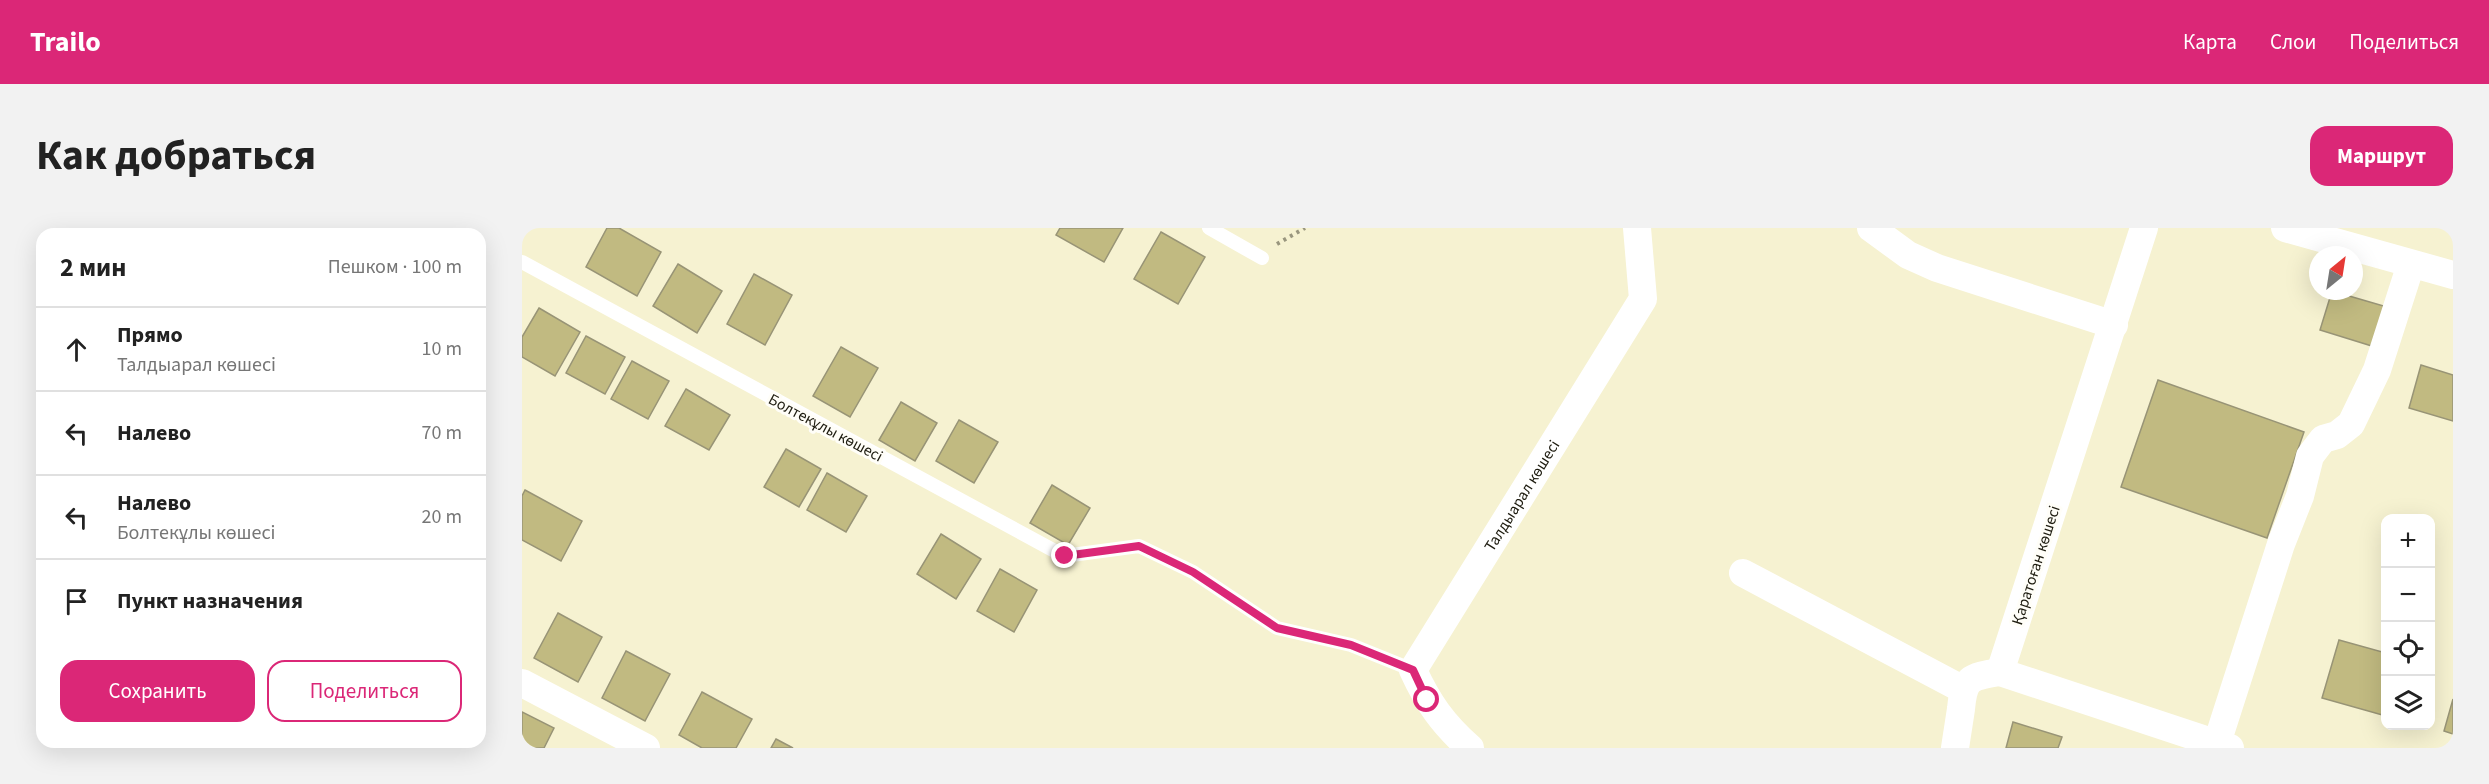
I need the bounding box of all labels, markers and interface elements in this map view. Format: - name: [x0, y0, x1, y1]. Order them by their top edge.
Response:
- text: Trailo: [30, 22, 101, 62]
- text: Карта: [2183, 27, 2237, 57]
- text: Слои: [2270, 27, 2316, 57]
- text: Поделиться: [2349, 27, 2459, 57]
- text: Как добраться: [36, 126, 316, 186]
- button: Маршрут: [2310, 126, 2453, 186]
- north arrow: [2309, 246, 2363, 300]
- text: 2 мин: [60, 249, 126, 286]
- text: Пешком · 100 m: [328, 253, 462, 281]
- text: Прямо: [117, 319, 183, 351]
- icon: ahead: [60, 333, 93, 366]
- text: 10 m: [422, 335, 462, 363]
- text: Талдыарал көшесі: [117, 351, 276, 379]
- street label: Болтекұлы көшесі: [764, 388, 887, 467]
- icon: left: [60, 417, 93, 450]
- text: Налево: [117, 417, 191, 449]
- text: 70 m: [422, 419, 462, 447]
- street label: Талдыарал көшесі: [1479, 436, 1565, 556]
- text: Налево: [117, 487, 191, 519]
- icon: left: [60, 501, 93, 534]
- text: 20 m: [422, 503, 462, 531]
- street label: Қаратоған көшесі: [2006, 503, 2066, 628]
- map controls: [2381, 514, 2435, 730]
- button: +: [2381, 514, 2435, 568]
- text: Болтекұлы көшесі: [117, 519, 275, 547]
- route end: [1051, 542, 1077, 568]
- button: −: [2381, 568, 2435, 622]
- icon: arrive: [60, 585, 93, 618]
- text: Пункт назначения: [117, 585, 303, 617]
- button: locate: [2381, 622, 2435, 676]
- button: Сохранить: [60, 660, 255, 722]
- button: Поделиться: [267, 660, 462, 722]
- button: layers: [2381, 676, 2435, 730]
- route start: [1413, 686, 1439, 712]

